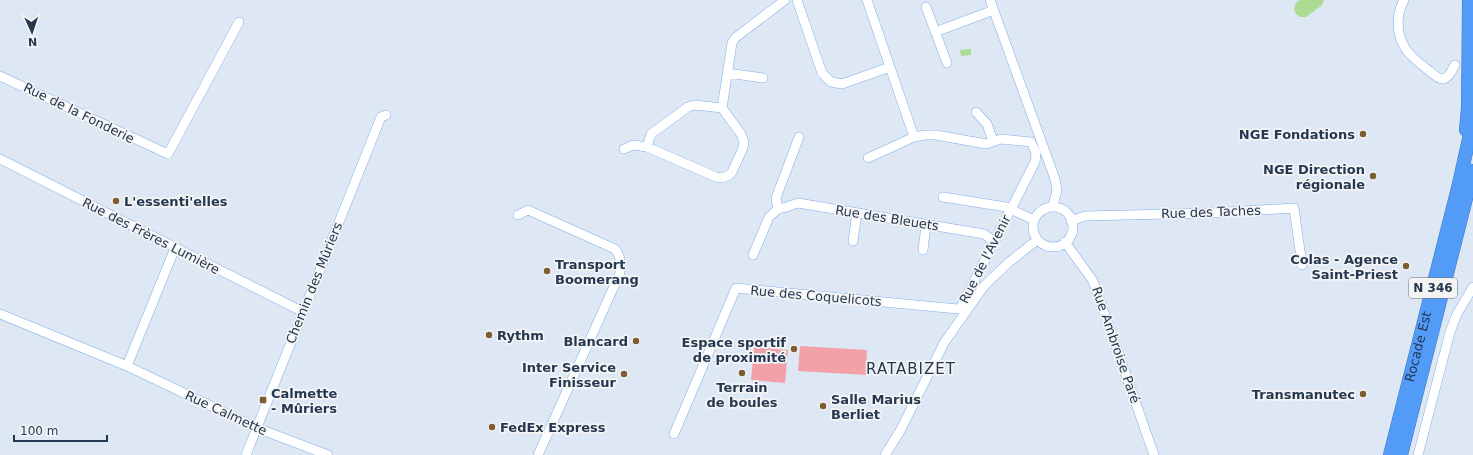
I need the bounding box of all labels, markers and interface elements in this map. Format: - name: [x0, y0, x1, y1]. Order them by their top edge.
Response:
- north arrow: [12, 12, 52, 52]
- text: N: [28, 35, 37, 48]
- street label: Rue de la Fonderie: [21, 80, 137, 146]
- place label: NGE Fondations: [1239, 127, 1355, 142]
- marker: NGE Fondations: [1358, 129, 1368, 139]
- place label: NGE Direction régionale: [1263, 162, 1365, 192]
- marker: NGE Direction régionale: [1368, 171, 1378, 181]
- place label: L'essenti'elles: [124, 194, 228, 209]
- street label: Rue des Frères Lumière: [80, 195, 222, 277]
- marker: L'essenti'elles: [111, 196, 121, 206]
- street label: Rue des Bleuets: [834, 202, 940, 234]
- street label: Rue des Taches: [1161, 203, 1261, 221]
- street label: Rue de l'Avenir: [956, 212, 1014, 306]
- street label: Chemin des Mûriers: [283, 220, 345, 346]
- place label: Colas - Agence Saint-Priest: [1290, 252, 1398, 282]
- place label: Transport Boomerang: [555, 257, 639, 287]
- marker: Colas - Agence Saint-Priest: [1401, 261, 1411, 271]
- marker: Transport Boomerang: [542, 266, 552, 276]
- road number: N 346: [1409, 278, 1457, 298]
- street label: Rue des Coquelicots: [750, 283, 882, 309]
- street label: Rue Ambroise Paré: [1089, 285, 1143, 405]
- street label: Rocade Est: [1401, 310, 1434, 383]
- place label: Rythm: [497, 328, 544, 343]
- marker: Rythm: [484, 330, 494, 340]
- place label: Blancard: [563, 334, 628, 349]
- place label: Espace sportif de proximité: [682, 335, 786, 365]
- marker: Blancard: [631, 336, 641, 346]
- marker: Espace sportif de proximité: [789, 344, 799, 354]
- place label: Inter Service Finisseur: [522, 360, 617, 390]
- district label: RATABIZET: [866, 360, 956, 378]
- marker: Terrain de boules: [737, 368, 747, 378]
- marker: Inter Service Finisseur: [619, 369, 629, 379]
- place label: Terrain de boules: [706, 380, 778, 410]
- place label: Calmette - Mûriers: [271, 386, 338, 416]
- place label: Transmanutec: [1252, 387, 1355, 402]
- street label: Rue Calmette: [183, 388, 269, 438]
- marker: Transmanutec: [1358, 389, 1368, 399]
- place label: Salle Marius Berliet: [831, 392, 921, 422]
- marker: Calmette - Mûriers: [258, 395, 268, 405]
- marker: Salle Marius Berliet: [818, 401, 828, 411]
- scale bar: [14, 417, 107, 443]
- place label: FedEx Express: [500, 420, 606, 435]
- marker: FedEx Express: [487, 422, 497, 432]
- text: 100 m: [20, 424, 58, 438]

